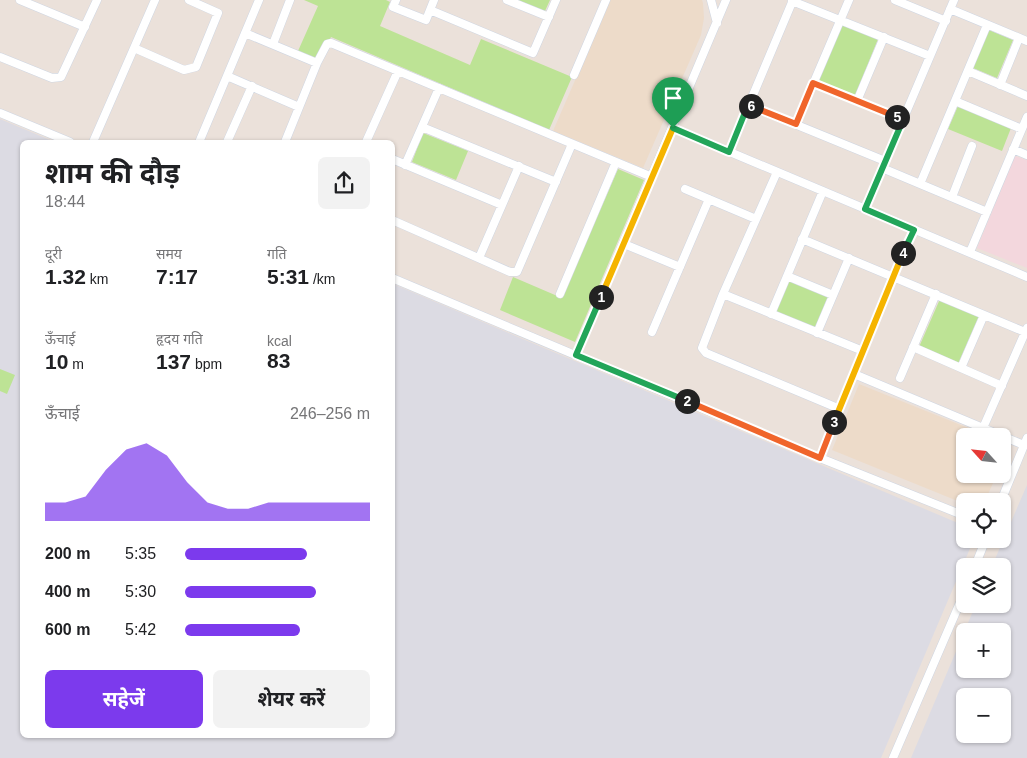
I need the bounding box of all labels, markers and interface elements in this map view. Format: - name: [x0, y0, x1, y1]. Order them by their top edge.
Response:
- pin: [652, 77, 694, 128]
- icon: arrive: [659, 84, 687, 112]
- pin: 6: [738, 94, 764, 118]
- text: 6: [748, 98, 755, 114]
- pin: 5: [884, 104, 910, 130]
- text: 5: [894, 109, 901, 125]
- button: share: [318, 157, 370, 209]
- text: शाम की दौड़: [45, 158, 180, 189]
- text: 18:44: [45, 193, 85, 210]
- pin: 4: [890, 240, 916, 266]
- text: 4: [900, 245, 907, 261]
- text: दूरी: [45, 246, 62, 262]
- text: समय: [156, 246, 182, 262]
- text: गति: [267, 246, 287, 262]
- text: 1.32: [45, 265, 86, 288]
- text: 7:17: [156, 265, 198, 288]
- text: 5:31: [267, 265, 309, 288]
- text: km: [86, 271, 108, 287]
- text: /km: [309, 271, 335, 287]
- pin: 1: [588, 284, 614, 310]
- text: 1: [598, 289, 605, 305]
- text: ऊँचाई: [45, 331, 75, 347]
- text: हृदय गति: [156, 331, 203, 347]
- text: kcal: [267, 333, 292, 349]
- text: 83: [267, 349, 290, 372]
- text: 10: [45, 350, 68, 373]
- text: 137: [156, 350, 191, 373]
- text: m: [68, 356, 84, 372]
- text: bpm: [191, 356, 222, 372]
- pin: 2: [674, 388, 700, 414]
- text: 2: [684, 393, 691, 409]
- text: ऊँचाई: [45, 405, 80, 422]
- text: 246–256 m: [290, 405, 370, 422]
- pin: 3: [822, 410, 846, 434]
- text: 3: [831, 414, 838, 430]
- north arrow: [956, 428, 1011, 482]
- map controls: [956, 428, 1011, 743]
- button: locate: [956, 493, 1011, 548]
- text: 200 m: [45, 545, 90, 562]
- text: 5:35: [125, 545, 156, 562]
- button: layers: [956, 558, 1011, 613]
- text: 400 m: [45, 583, 90, 600]
- text: 5:30: [125, 583, 156, 600]
- text: 600 m: [45, 621, 90, 638]
- text: 5:42: [125, 621, 156, 638]
- button: +: [956, 623, 1011, 678]
- button: सहेजें: [45, 670, 203, 728]
- button: शेयर करें: [213, 670, 370, 728]
- button: −: [956, 688, 1011, 743]

